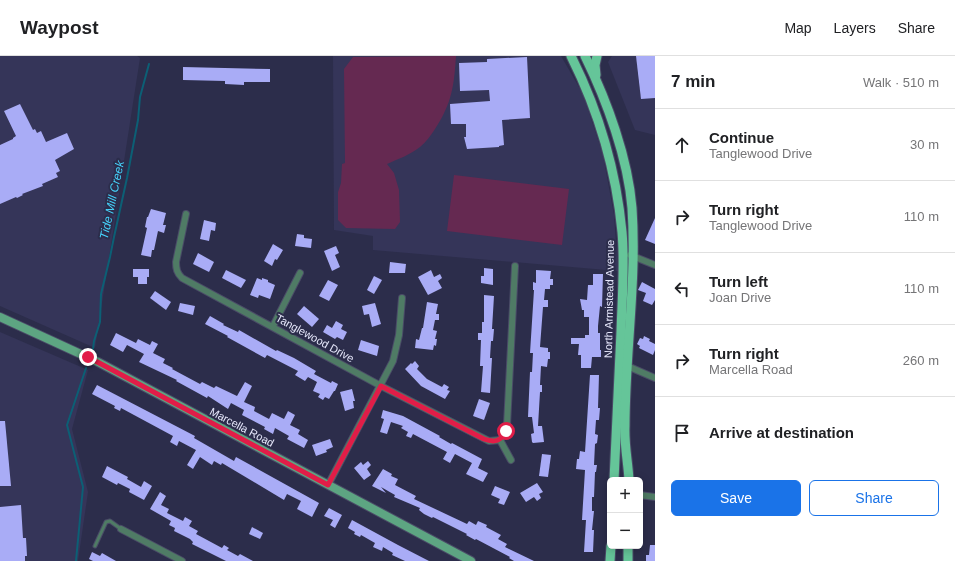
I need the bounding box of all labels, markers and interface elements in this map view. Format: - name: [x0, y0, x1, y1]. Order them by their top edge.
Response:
- text: Waypost: [20, 17, 98, 38]
- text: Map: [784, 20, 812, 36]
- text: Layers: [834, 20, 876, 36]
- text: Share: [898, 20, 935, 36]
- text: 7 min: [671, 72, 715, 91]
- text: Walk · 510 m: [863, 75, 939, 90]
- text: Continue: [709, 129, 774, 146]
- icon: ahead: [671, 134, 693, 156]
- text: 30 m: [910, 137, 939, 152]
- text: Tanglewood Drive: [709, 146, 812, 161]
- water label: Tide Mill Creek: [97, 158, 127, 241]
- text: Turn right: [709, 201, 779, 218]
- icon: right: [671, 206, 693, 228]
- text: 110 m: [904, 209, 939, 224]
- text: Tanglewood Drive: [709, 218, 812, 233]
- street label: North Armistead Avenue: [602, 240, 616, 358]
- text: Turn left: [709, 273, 768, 290]
- icon: left: [671, 278, 693, 300]
- text: 110 m: [904, 281, 939, 296]
- text: Joan Drive: [709, 290, 771, 305]
- street label: Tanglewood Drive: [274, 312, 356, 364]
- text: Turn right: [709, 345, 779, 362]
- route end: [79, 348, 97, 366]
- icon: right: [671, 350, 693, 372]
- text: 260 m: [903, 353, 939, 368]
- text: Marcella Road: [709, 362, 793, 377]
- street label: Marcella Road: [208, 405, 276, 449]
- route start: [497, 422, 515, 440]
- icon: arrive: [671, 422, 693, 444]
- text: Arrive at destination: [709, 424, 854, 441]
- map controls: [607, 477, 643, 549]
- button: +: [607, 477, 643, 513]
- button: Save: [671, 480, 801, 516]
- button: Share: [809, 480, 939, 516]
- button: −: [607, 513, 643, 549]

